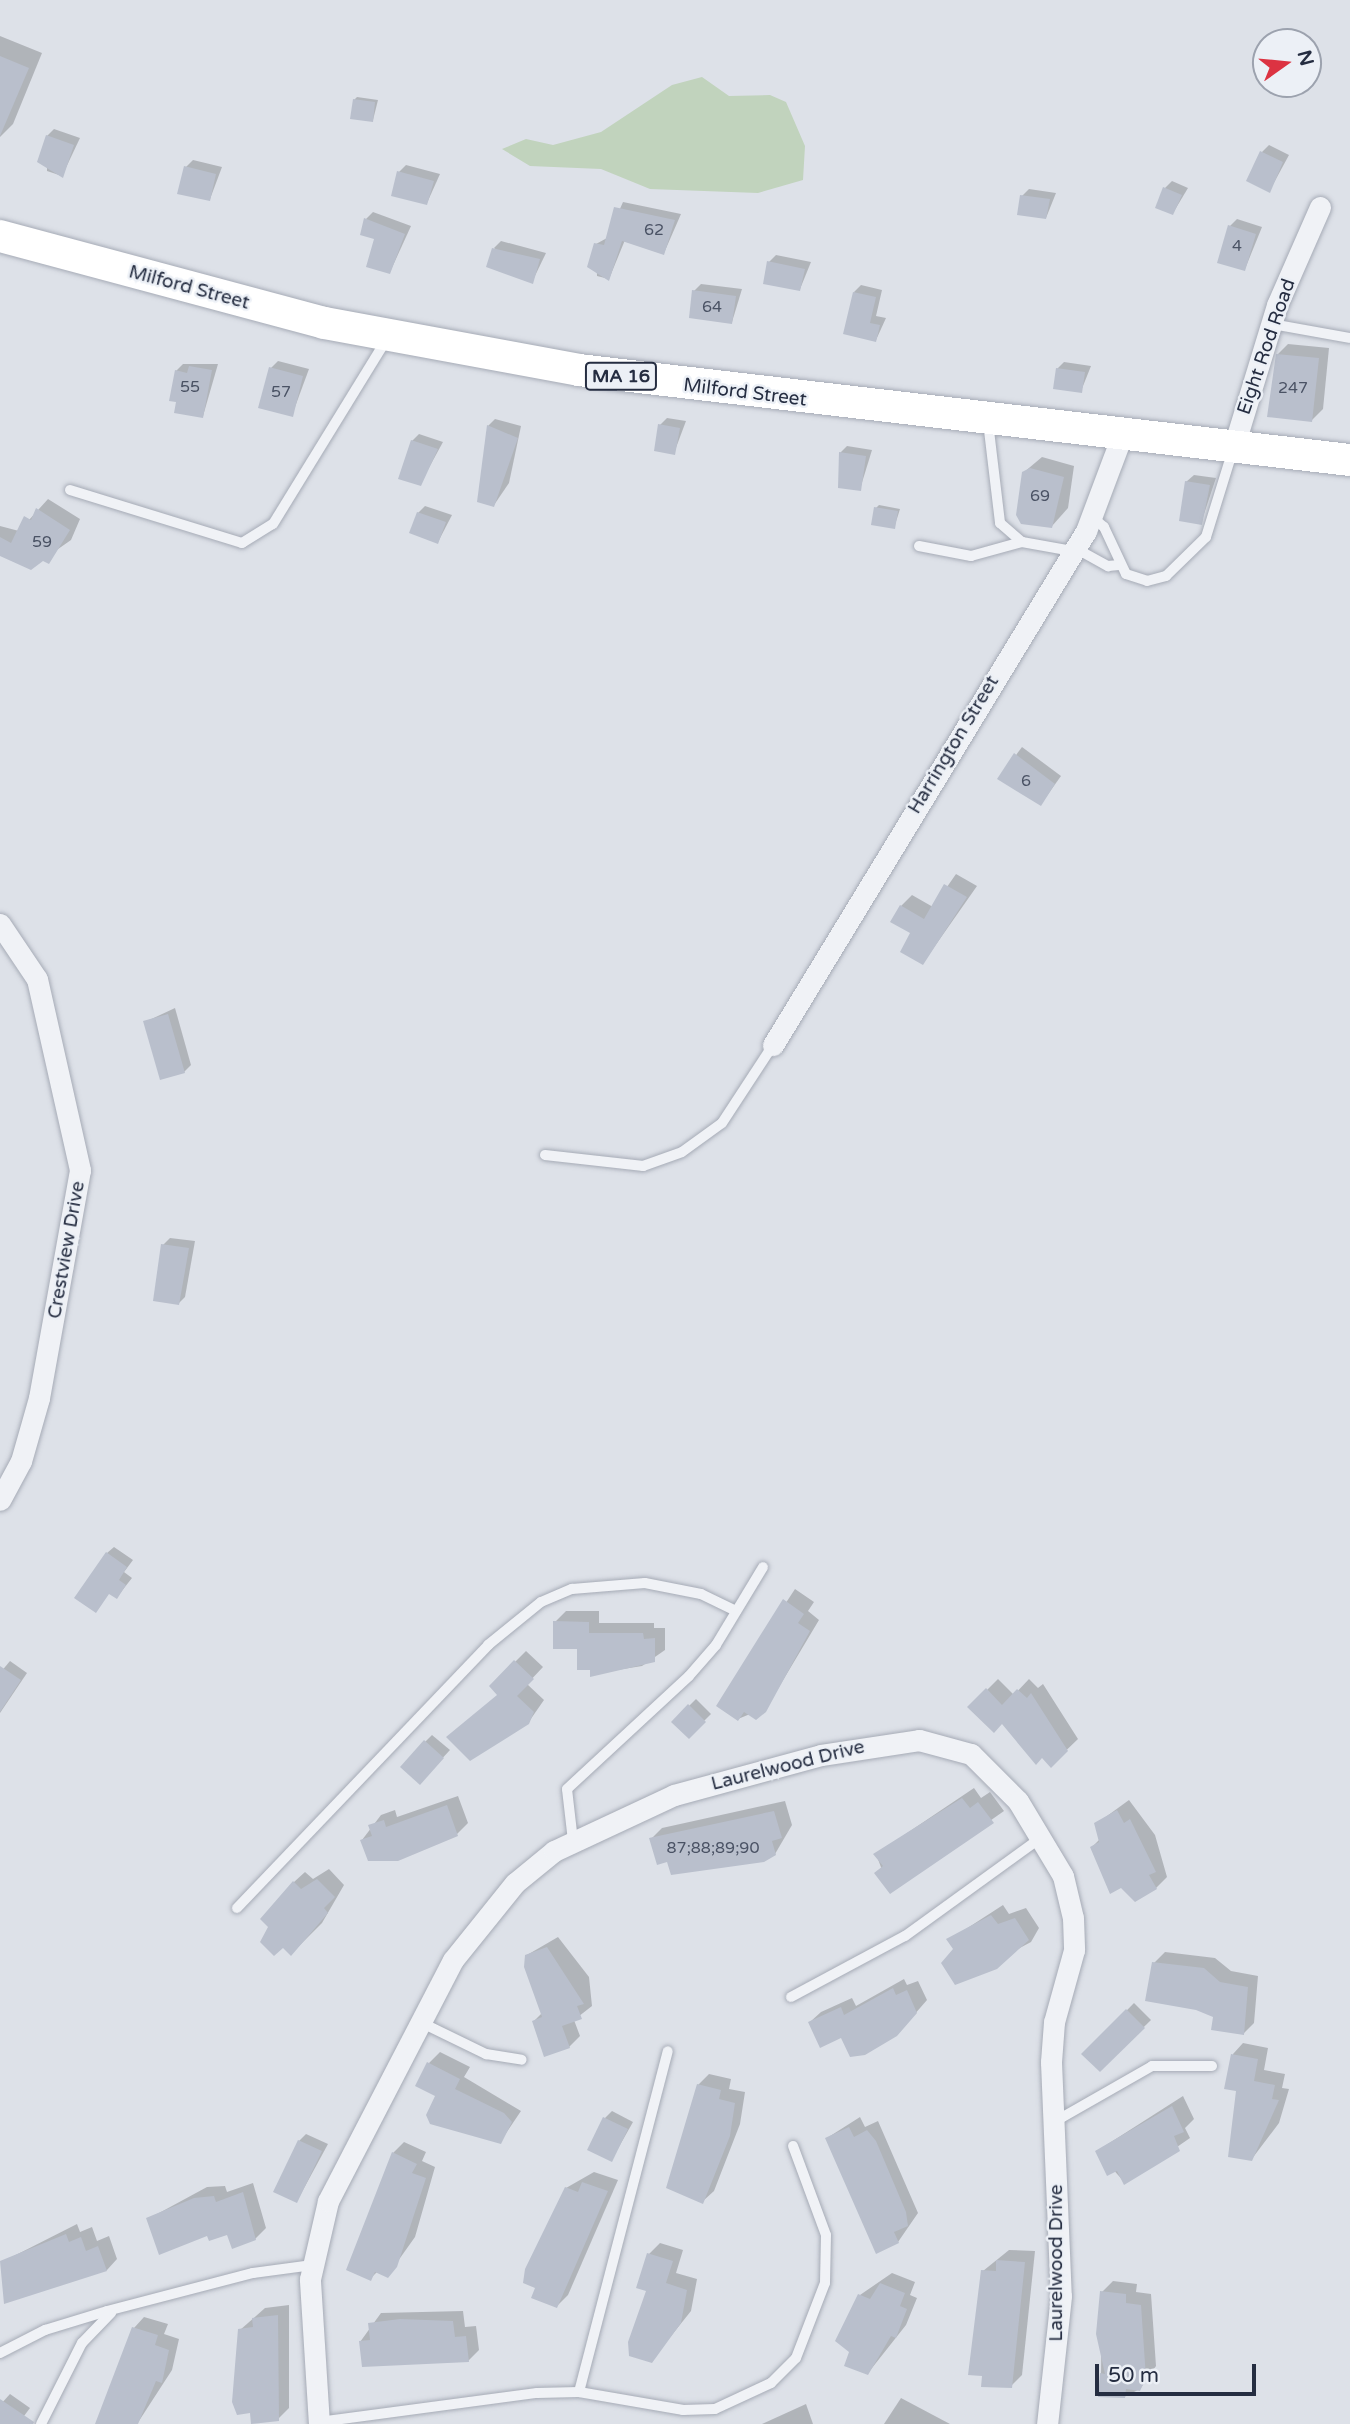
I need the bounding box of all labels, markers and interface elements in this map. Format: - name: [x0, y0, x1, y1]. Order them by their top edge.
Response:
- north arrow: [1252, 28, 1322, 98]
- text: N: [1293, 48, 1318, 68]
- house number: 62: [644, 220, 664, 240]
- house number: 4: [1232, 236, 1242, 256]
- street label: Milford Street: [126, 261, 252, 315]
- street label: Eight Rod Road: [1233, 276, 1301, 418]
- house number: 64: [702, 297, 722, 317]
- road number: MA 16: [584, 362, 658, 390]
- street label: Milford Street: [682, 374, 808, 412]
- house number: 55: [180, 377, 200, 397]
- house number: 247: [1278, 378, 1308, 398]
- house number: 57: [271, 382, 291, 402]
- house number: 69: [1030, 486, 1050, 506]
- house number: 59: [32, 532, 52, 552]
- street label: Harrington Street: [904, 672, 1004, 818]
- house number: 6: [1021, 771, 1031, 791]
- street label: Crestview Drive: [44, 1179, 90, 1321]
- street label: Laurelwood Drive: [709, 1736, 867, 1796]
- house number: 87;88;89;90: [667, 1838, 759, 1858]
- street label: Laurelwood Drive: [1046, 2184, 1068, 2342]
- scale bar: [1098, 2350, 1259, 2394]
- text: 50 m: [1108, 2363, 1159, 2388]

